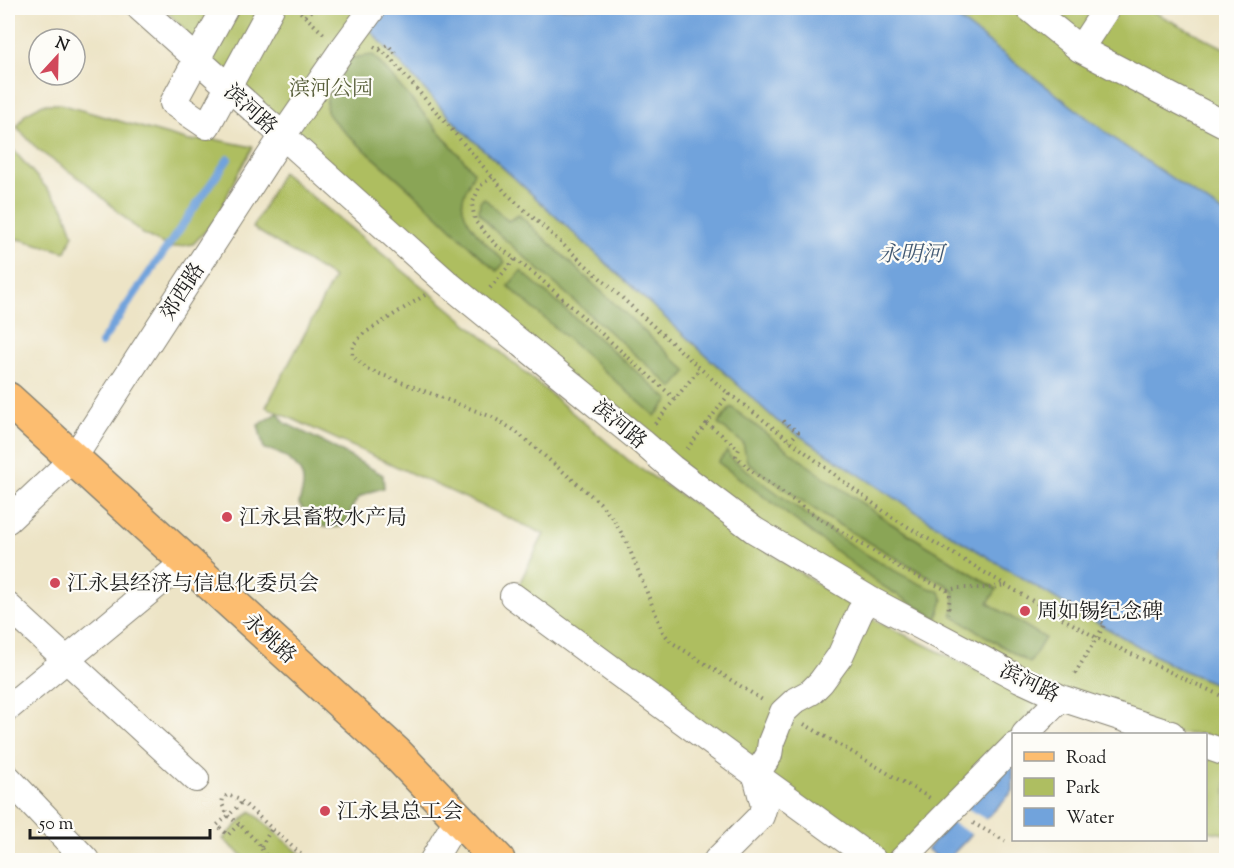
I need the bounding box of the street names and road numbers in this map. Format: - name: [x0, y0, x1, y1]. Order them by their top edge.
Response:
- street label: 滨河路: [216, 78, 283, 143]
- street label: 郊西路: [154, 258, 213, 327]
- street label: 滨河路: [585, 394, 652, 457]
- street label: 永桃路: [235, 607, 302, 672]
- street label: 滨河路: [994, 657, 1064, 711]

